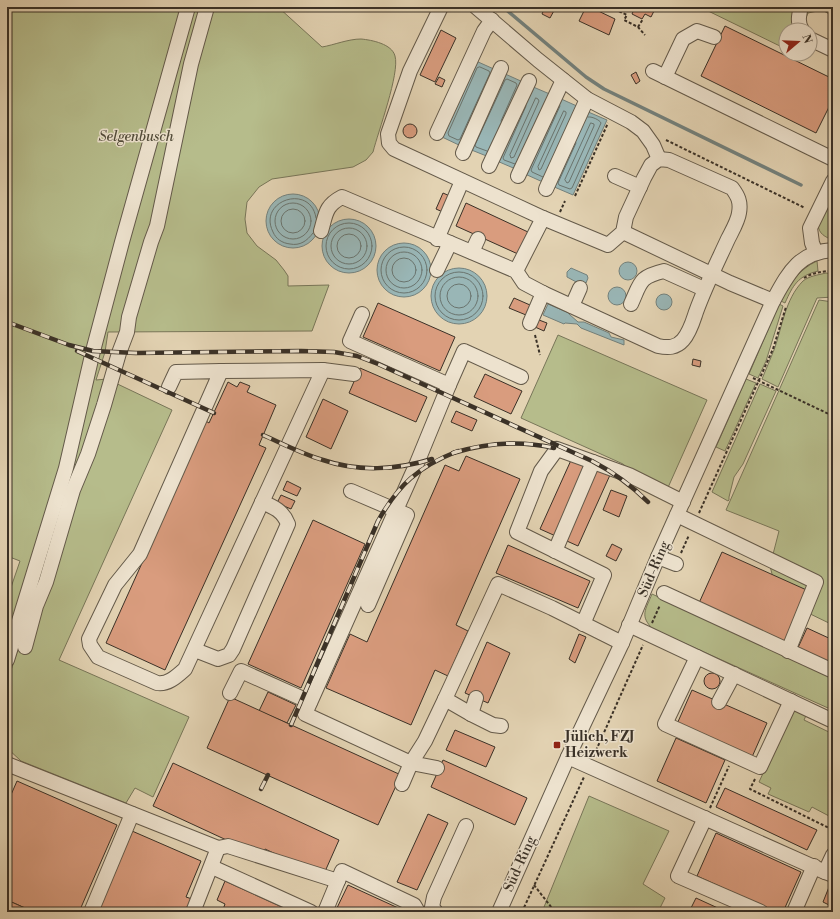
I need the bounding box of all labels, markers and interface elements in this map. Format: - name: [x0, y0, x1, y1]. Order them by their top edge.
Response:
- north arrow: [778, 22, 818, 62]
- text: N: [798, 33, 815, 46]
- park label: Selgenbusch: [99, 128, 174, 146]
- street label: Süd-Ring: [634, 537, 674, 600]
- place label: Jülich, FZJ Heizwerk: [563, 728, 635, 762]
- marker: Jülich, FZJ Heizwerk: [552, 740, 562, 750]
- street label: Süd-Ring: [500, 833, 541, 895]

